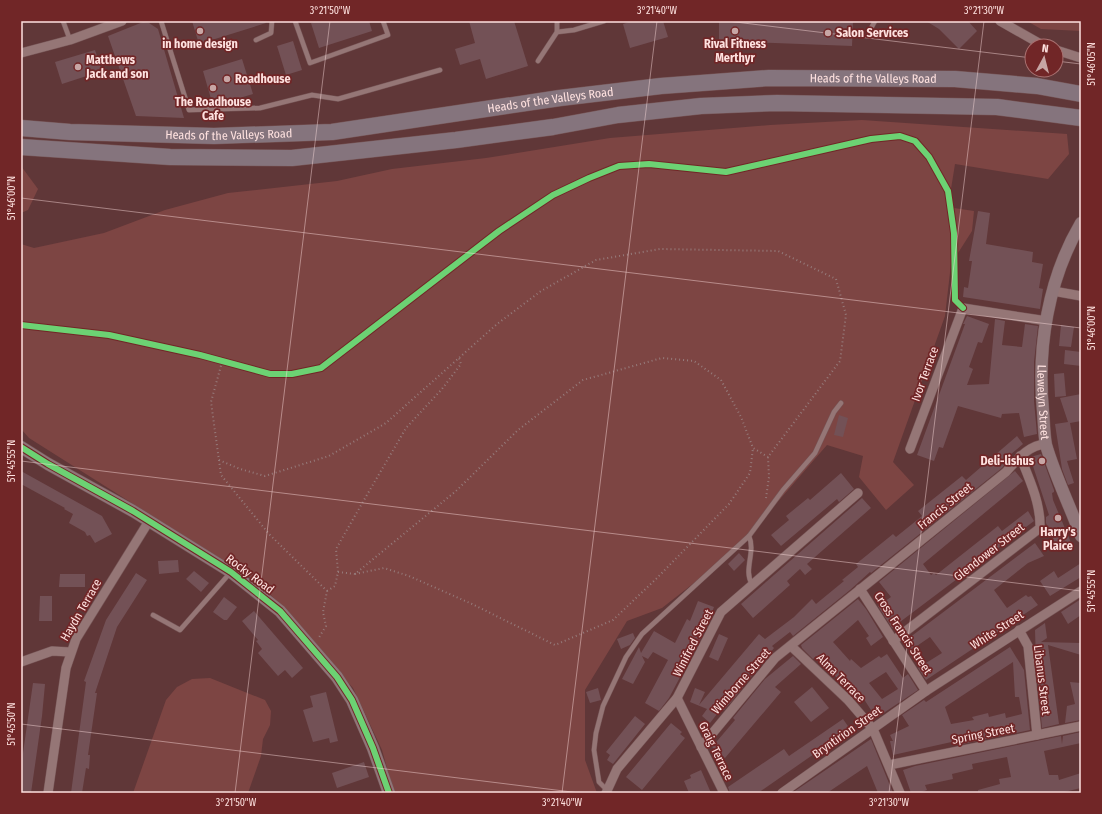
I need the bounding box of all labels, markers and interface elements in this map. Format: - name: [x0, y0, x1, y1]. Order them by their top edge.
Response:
- text: 3°21'50"W: [310, 5, 351, 17]
- text: 3°21'40"W: [637, 5, 678, 17]
- text: 3°21'30"W: [964, 5, 1005, 17]
- marker: in home design: [195, 26, 205, 36]
- marker: Rival Fitness Merthyr: [730, 26, 740, 36]
- place label: Salon Services: [836, 26, 909, 40]
- marker: Salon Services: [823, 28, 833, 38]
- place label: in home design: [162, 37, 238, 51]
- place label: Rival Fitness Merthyr: [704, 37, 767, 65]
- north arrow: [1024, 38, 1064, 78]
- text: N: [1041, 42, 1049, 55]
- text: 51°46'05"N: [1086, 42, 1098, 86]
- place label: Matthews Jack and son: [85, 53, 149, 81]
- marker: Matthews Jack and son: [73, 62, 83, 72]
- street label: Heads of the Valleys Road: [810, 71, 937, 86]
- place label: Roadhouse: [235, 72, 291, 86]
- marker: Roadhouse: [222, 74, 232, 84]
- marker: The Roadhouse Cafe: [208, 83, 218, 93]
- street label: Heads of the Valleys Road: [486, 85, 614, 116]
- place label: The Roadhouse Cafe: [175, 95, 251, 123]
- street label: Heads of the Valleys Road: [165, 126, 292, 143]
- text: 51°46'00"N: [6, 176, 18, 220]
- text: 51°46'00"N: [1086, 306, 1098, 350]
- street label: Ivor Terrace: [909, 345, 941, 403]
- street label: Llewelyn Street: [1034, 364, 1052, 441]
- text: 51°45'55"N: [6, 440, 18, 482]
- place label: Deli-lishus: [980, 454, 1035, 468]
- marker: Deli-lishus: [1037, 456, 1047, 466]
- street label: Francis Street: [915, 480, 975, 532]
- marker: Harry's Plaice: [1053, 513, 1063, 523]
- street label: Glendower Street: [951, 520, 1027, 584]
- place label: Harry's Plaice: [1040, 525, 1076, 553]
- street label: Rocky Road: [223, 551, 277, 597]
- text: 51°45'55"N: [1086, 570, 1098, 612]
- street label: Haydn Terrace: [58, 576, 104, 644]
- street label: Cross Francis Street: [871, 589, 935, 677]
- street label: Winifred Street: [670, 607, 716, 679]
- street label: White Street: [968, 608, 1026, 652]
- street label: Libanus Street: [1031, 644, 1053, 716]
- street label: Wimborne Street: [709, 645, 773, 717]
- street label: Alma Terrace: [814, 651, 868, 705]
- text: 51°45'50"N: [6, 702, 18, 746]
- street label: Bryntirion Street: [810, 703, 884, 761]
- street label: Graig Terrace: [696, 719, 736, 783]
- street label: Spring Street: [950, 721, 1016, 747]
- text: 3°21'50"W: [216, 797, 257, 809]
- text: 3°21'40"W: [542, 797, 583, 809]
- text: 3°21'30"W: [869, 797, 910, 809]

